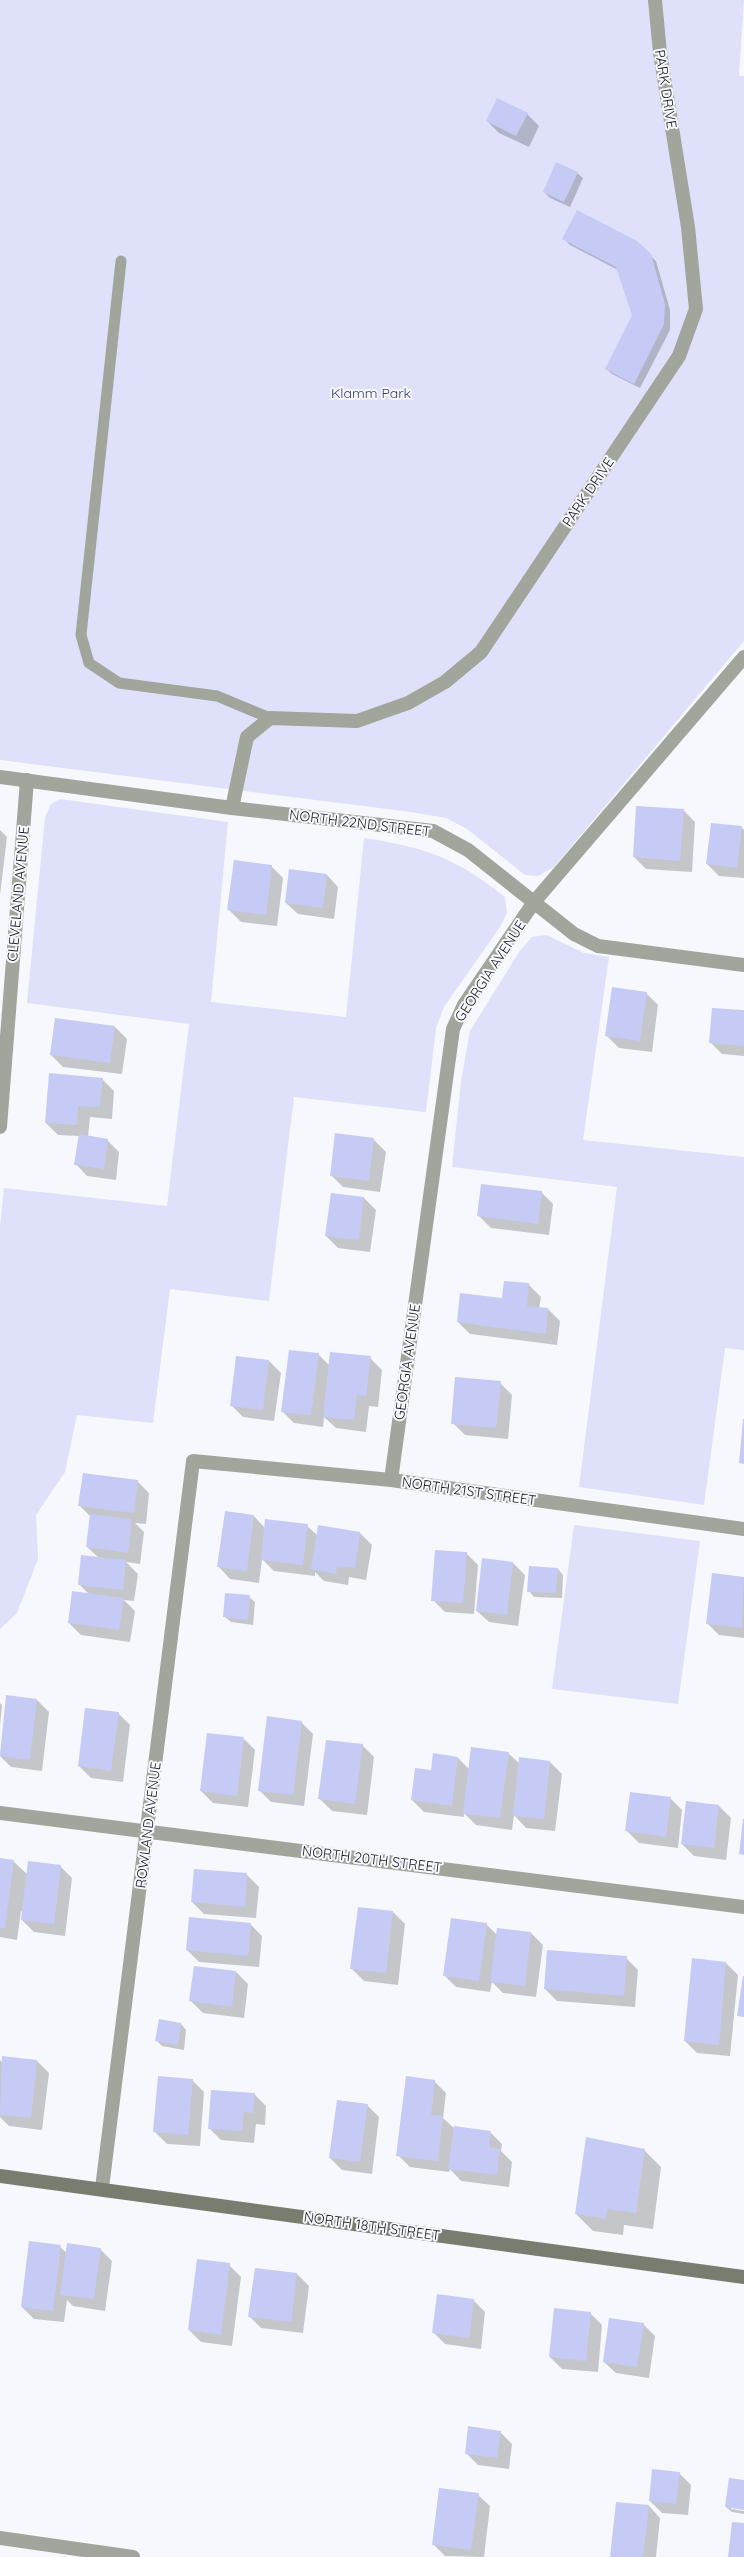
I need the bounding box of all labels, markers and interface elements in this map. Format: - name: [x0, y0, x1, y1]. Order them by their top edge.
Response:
- street label: PARK DRIVE: [651, 48, 681, 130]
- park label: Klamm Park: [331, 384, 411, 402]
- street label: PARK DRIVE: [558, 454, 618, 530]
- street label: NORTH 22ND STREET: [288, 805, 432, 841]
- street label: CLEVELAND AVENUE: [3, 826, 33, 962]
- street label: GEORGIA AVENUE: [451, 917, 529, 1025]
- street label: GEORGIA AVENUE: [390, 1303, 424, 1421]
- street label: NORTH 21ST STREET: [401, 1473, 537, 1509]
- street label: ROWLAND AVENUE: [131, 1761, 165, 1889]
- street label: NORTH 20TH STREET: [301, 1841, 443, 1877]
- street label: NORTH 18TH STREET: [303, 2208, 441, 2244]

